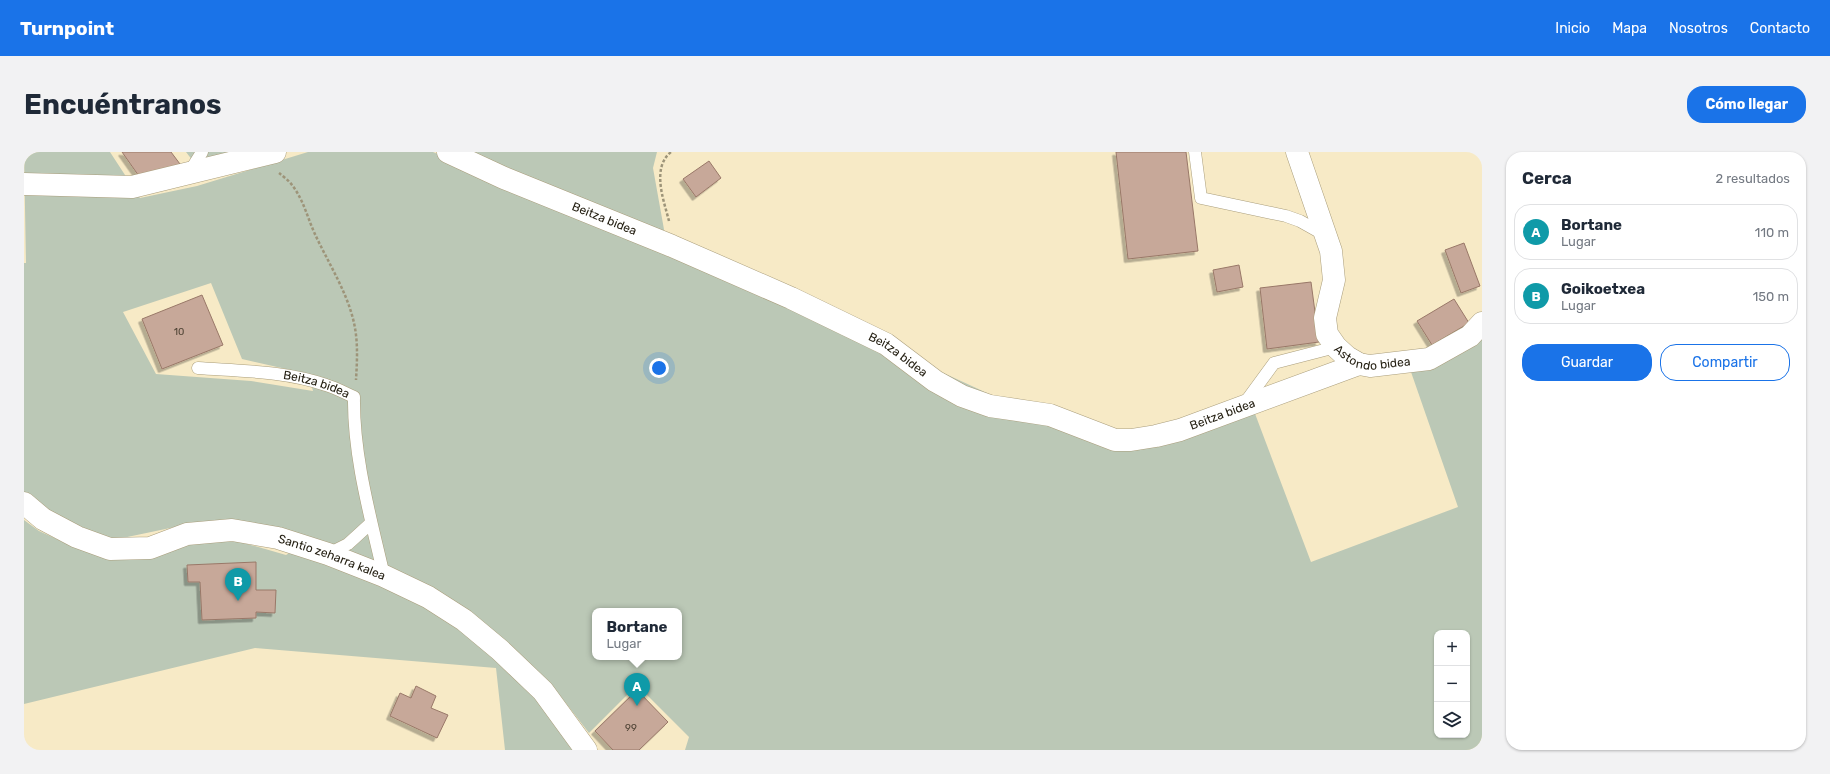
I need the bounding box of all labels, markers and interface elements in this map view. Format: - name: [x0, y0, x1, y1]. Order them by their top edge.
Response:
- text: Turnpoint: [20, 17, 114, 40]
- text: Inicio: [1555, 20, 1590, 37]
- text: Mapa: [1612, 20, 1647, 37]
- text: Nosotros: [1669, 20, 1728, 37]
- text: Contacto: [1750, 20, 1810, 37]
- button: Cómo llegar: [1687, 86, 1806, 123]
- text: Encuéntranos: [24, 88, 222, 121]
- text: Cerca: [1522, 168, 1572, 188]
- text: 2 resultados: [1715, 171, 1790, 186]
- street label: Beitza bidea: [570, 199, 639, 238]
- text: Bortane: [1561, 216, 1622, 234]
- text: A: [1531, 225, 1541, 240]
- text: 110 m: [1755, 225, 1789, 240]
- text: Lugar: [1561, 234, 1596, 249]
- text: Goikoetxea: [1561, 280, 1645, 298]
- text: B: [1531, 289, 1541, 304]
- text: 150 m: [1753, 289, 1789, 304]
- text: Lugar: [1561, 298, 1596, 313]
- house number: 10: [174, 326, 184, 338]
- street label: Beitza bidea: [866, 330, 930, 380]
- street label: Astondo bidea: [1331, 342, 1411, 373]
- button: Guardar: [1522, 344, 1652, 381]
- button: Compartir: [1660, 344, 1790, 381]
- your location: [649, 358, 669, 378]
- street label: Beitza bidea: [282, 368, 352, 401]
- street label: Beitza bidea: [1188, 396, 1257, 433]
- street label: Santio zeharra kalea: [276, 532, 387, 583]
- pin: B: [225, 568, 251, 601]
- popup: [592, 608, 682, 660]
- text: Bortane: [607, 618, 667, 636]
- map controls: [1434, 630, 1470, 738]
- button: +: [1434, 630, 1470, 666]
- text: Lugar: [607, 636, 641, 651]
- button: −: [1434, 666, 1470, 702]
- pin: A: [624, 673, 650, 706]
- button: layers: [1434, 702, 1470, 738]
- house number: 99: [625, 722, 637, 734]

